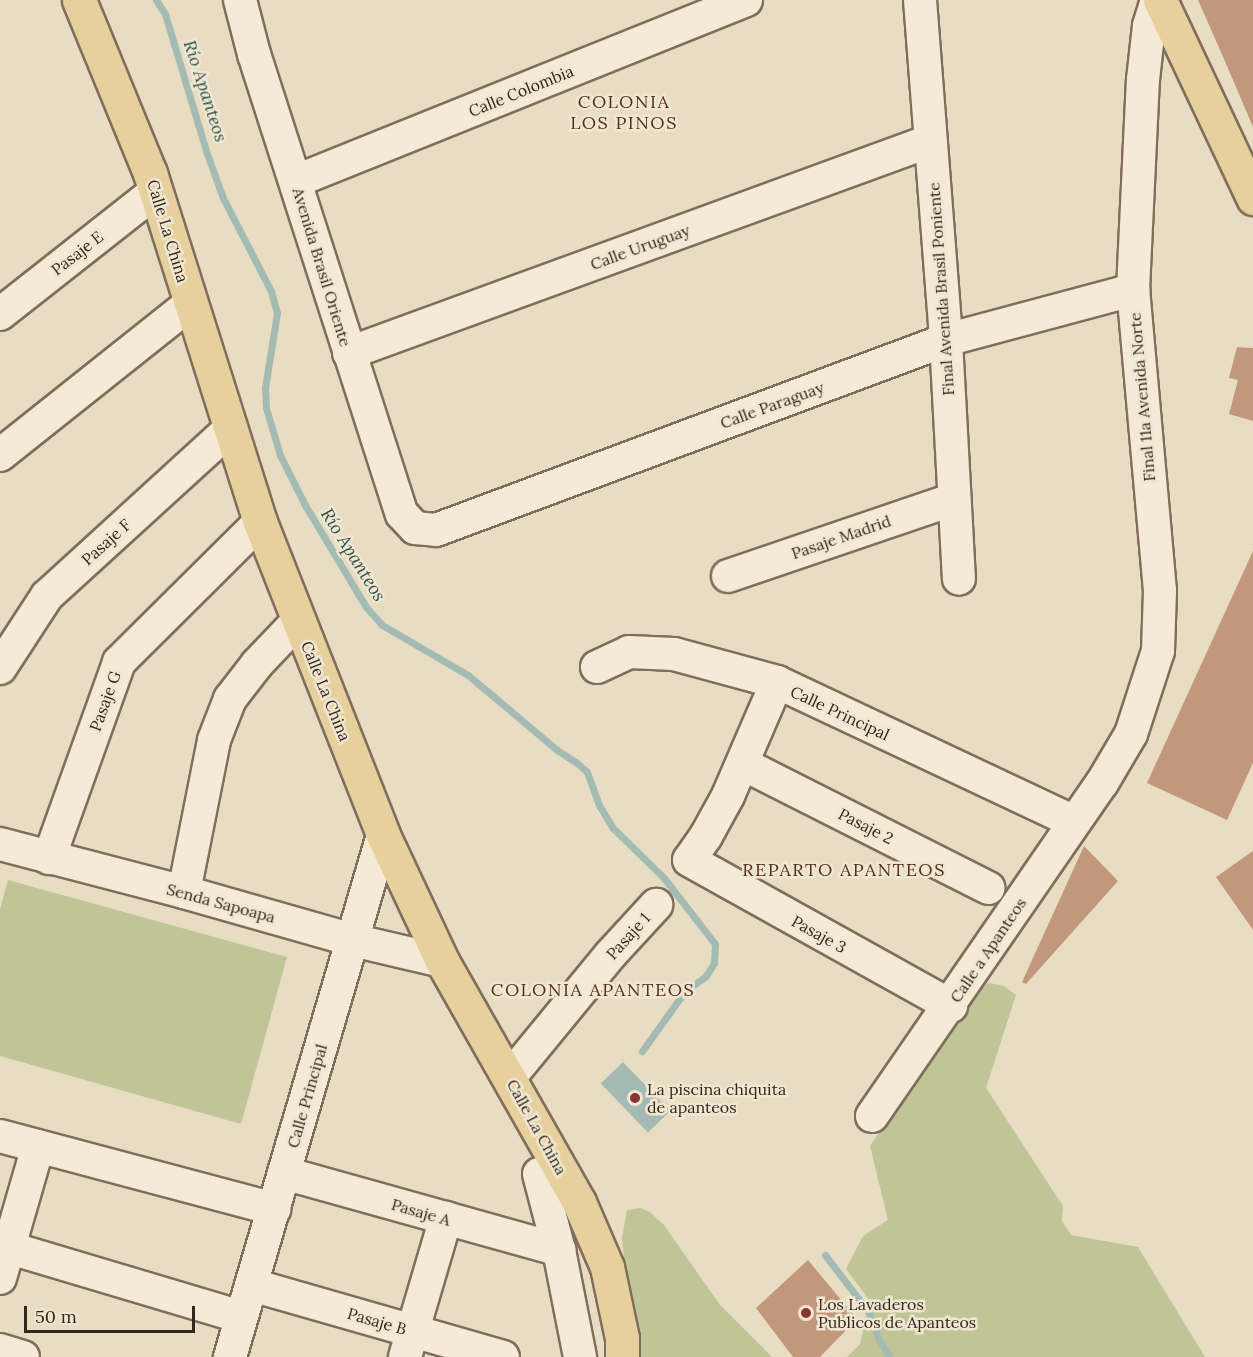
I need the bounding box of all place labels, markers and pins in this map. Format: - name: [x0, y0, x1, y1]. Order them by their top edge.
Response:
- place label: La piscina chiquita de apanteos: [647, 1079, 786, 1117]
- marker: La piscina chiquita de apanteos: [628, 1091, 642, 1105]
- place label: Los Lavaderos Publicos de Apanteos: [818, 1294, 976, 1332]
- marker: Los Lavaderos Publicos de Apanteos: [799, 1306, 813, 1320]

